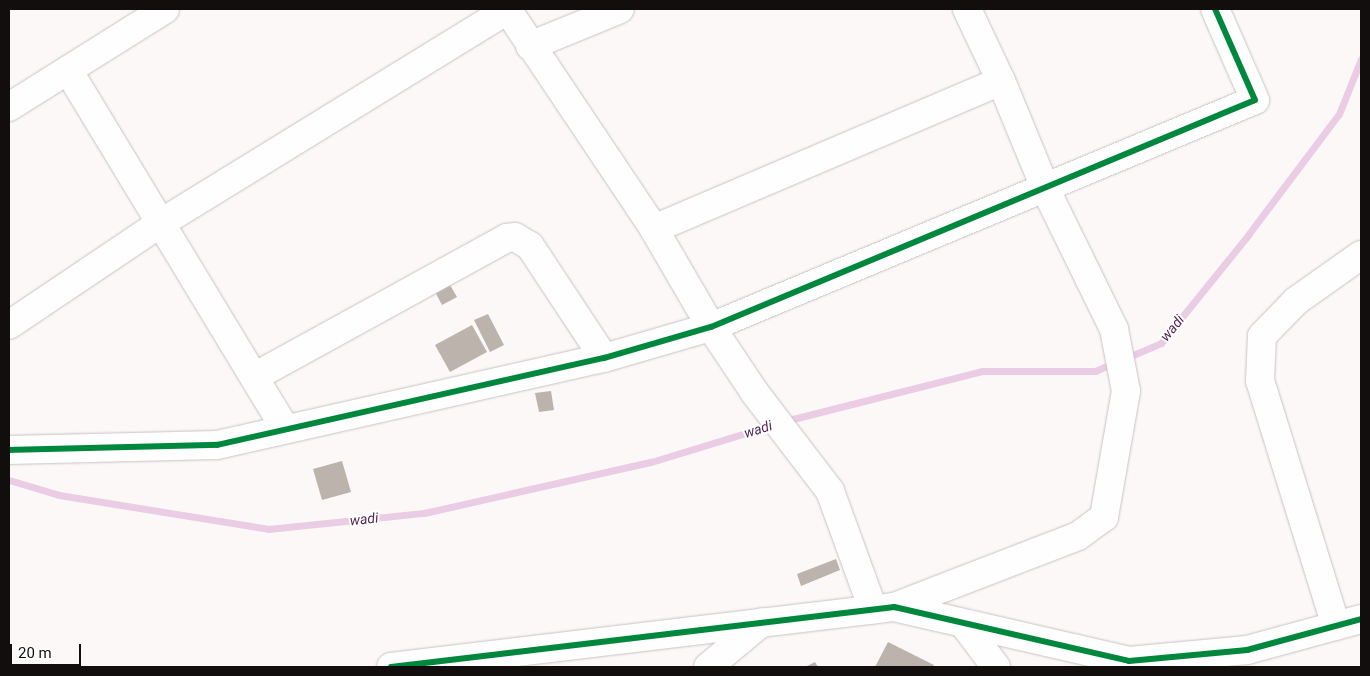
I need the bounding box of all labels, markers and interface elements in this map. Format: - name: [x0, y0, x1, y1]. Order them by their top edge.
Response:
- water label: wadi: [1156, 312, 1188, 344]
- water label: wadi: [742, 417, 774, 441]
- water label: wadi: [349, 509, 379, 529]
- scale bar: [12, 634, 84, 666]
- text: 20 m: [18, 644, 52, 662]

